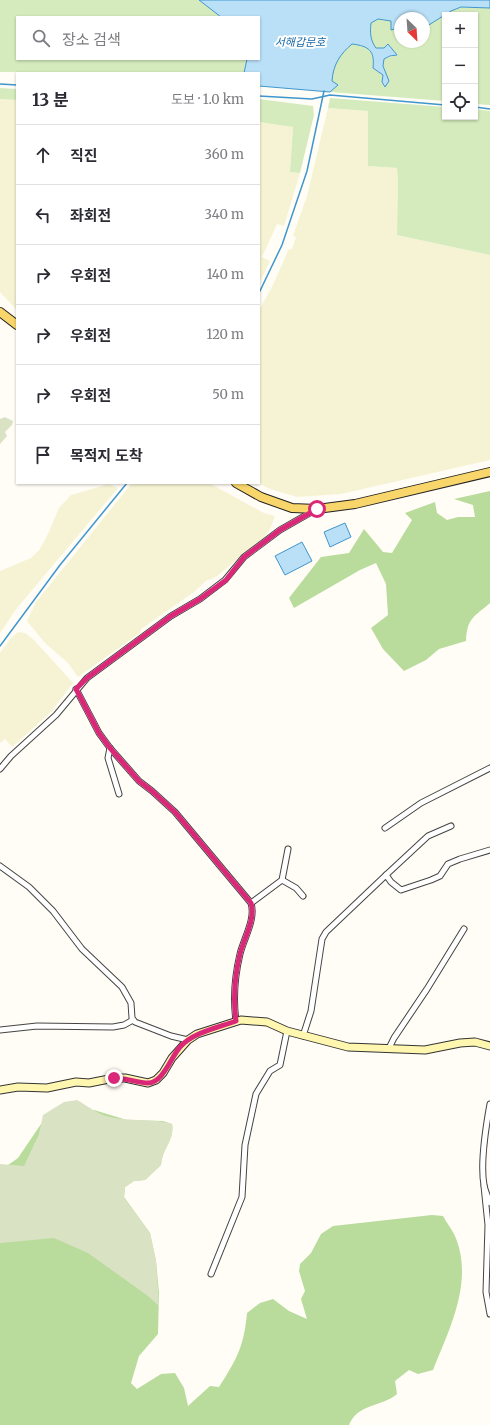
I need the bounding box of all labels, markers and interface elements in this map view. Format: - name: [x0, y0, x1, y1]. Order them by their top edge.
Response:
- north arrow: [394, 12, 430, 48]
- map controls: [442, 12, 478, 120]
- button: +: [442, 12, 478, 48]
- search box: [16, 16, 260, 60]
- icon: search: [30, 27, 52, 49]
- text: 장소 검색: [62, 30, 121, 49]
- water label: 서해갑문호: [275, 35, 326, 49]
- button: −: [442, 48, 478, 84]
- button: locate: [442, 84, 478, 120]
- text: 13 분: [32, 89, 69, 111]
- text: 도보 · 1.0 km: [171, 91, 244, 108]
- icon: ahead: [32, 144, 54, 166]
- text: 직진: [70, 146, 98, 165]
- text: 360 m: [205, 146, 244, 163]
- icon: left: [32, 204, 54, 226]
- text: 좌회전: [70, 206, 111, 225]
- text: 340 m: [205, 206, 244, 223]
- icon: right: [32, 264, 54, 286]
- text: 우회전: [70, 266, 111, 285]
- text: 140 m: [207, 266, 244, 283]
- icon: right: [32, 324, 54, 346]
- text: 우회전: [70, 326, 111, 345]
- text: 120 m: [206, 326, 244, 343]
- icon: right: [32, 384, 54, 406]
- text: 우회전: [70, 386, 111, 405]
- text: 50 m: [212, 386, 244, 403]
- icon: arrive: [32, 444, 54, 466]
- text: 목적지 도착: [70, 446, 143, 465]
- route start: [308, 500, 326, 518]
- route end: [105, 1069, 123, 1087]

